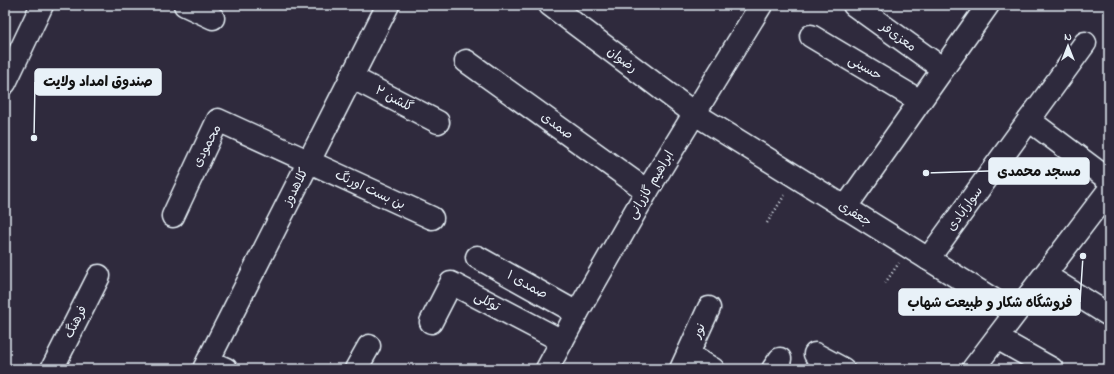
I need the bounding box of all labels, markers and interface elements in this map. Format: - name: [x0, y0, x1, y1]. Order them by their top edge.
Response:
- street label: معزی‌فر: [875, 17, 920, 57]
- north arrow: [1048, 26, 1088, 66]
- text: N: [1064, 29, 1072, 45]
- street label: رضوان: [603, 42, 641, 78]
- street label: حسینی: [844, 51, 886, 85]
- callout: صندوق امداد ولایت: [35, 69, 161, 95]
- text: صندوق امداد ولایت: [43, 72, 153, 93]
- street label: گلشن ۲: [371, 81, 417, 117]
- street label: صمدی: [537, 108, 577, 144]
- street label: محمودی: [188, 121, 226, 171]
- street label: ابراهیم گازرانی: [623, 147, 679, 223]
- callout: مسجد محمدی: [989, 158, 1089, 184]
- text: مسجد محمدی: [997, 162, 1081, 183]
- street label: کلاهدوز: [278, 165, 314, 210]
- street label: بن بست اورنگ: [332, 165, 408, 215]
- street label: سوارآبادی: [942, 183, 988, 235]
- street label: جعفری: [835, 196, 875, 232]
- street label: صمدی ۱: [503, 266, 551, 304]
- street label: توکلی: [471, 287, 503, 317]
- callout: فروشگاه شکار و طبیعت شهاب: [899, 289, 1080, 315]
- text: فروشگاه شکار و طبیعت شهاب: [908, 293, 1072, 314]
- street label: فرهنگ: [60, 302, 92, 342]
- street label: نور: [687, 320, 711, 343]

